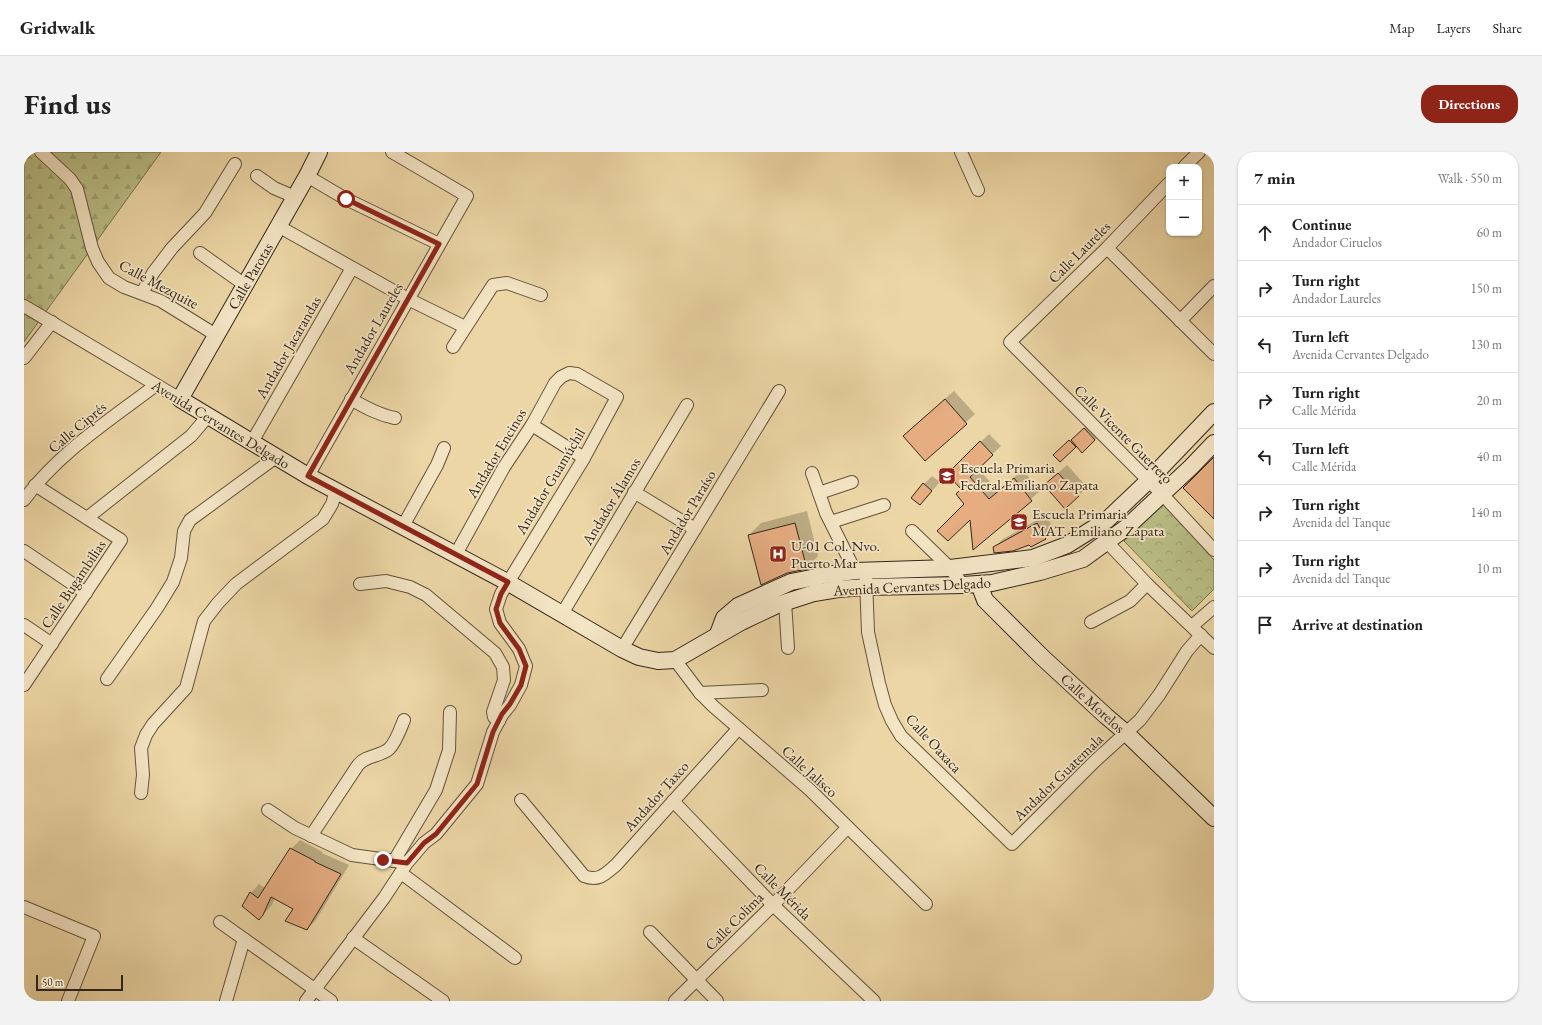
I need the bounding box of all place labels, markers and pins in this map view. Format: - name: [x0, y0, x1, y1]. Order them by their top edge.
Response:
- place label: Escuela Primaria Federal Emiliano Zapata: [960, 458, 1099, 494]
- school or university icon: Escuela Primaria Federal Emiliano Zapata: [937, 466, 957, 486]
- place label: Escuela Primaria MAT. Emiliano Zapata: [1032, 504, 1164, 540]
- school or university icon: Escuela Primaria MAT. Emiliano Zapata: [1009, 512, 1029, 532]
- place label: U-01 Col. Nvo. Puerto Mar: [791, 536, 880, 572]
- hospital icon: U-01 Col. Nvo. Puerto Mar: [768, 544, 788, 564]

